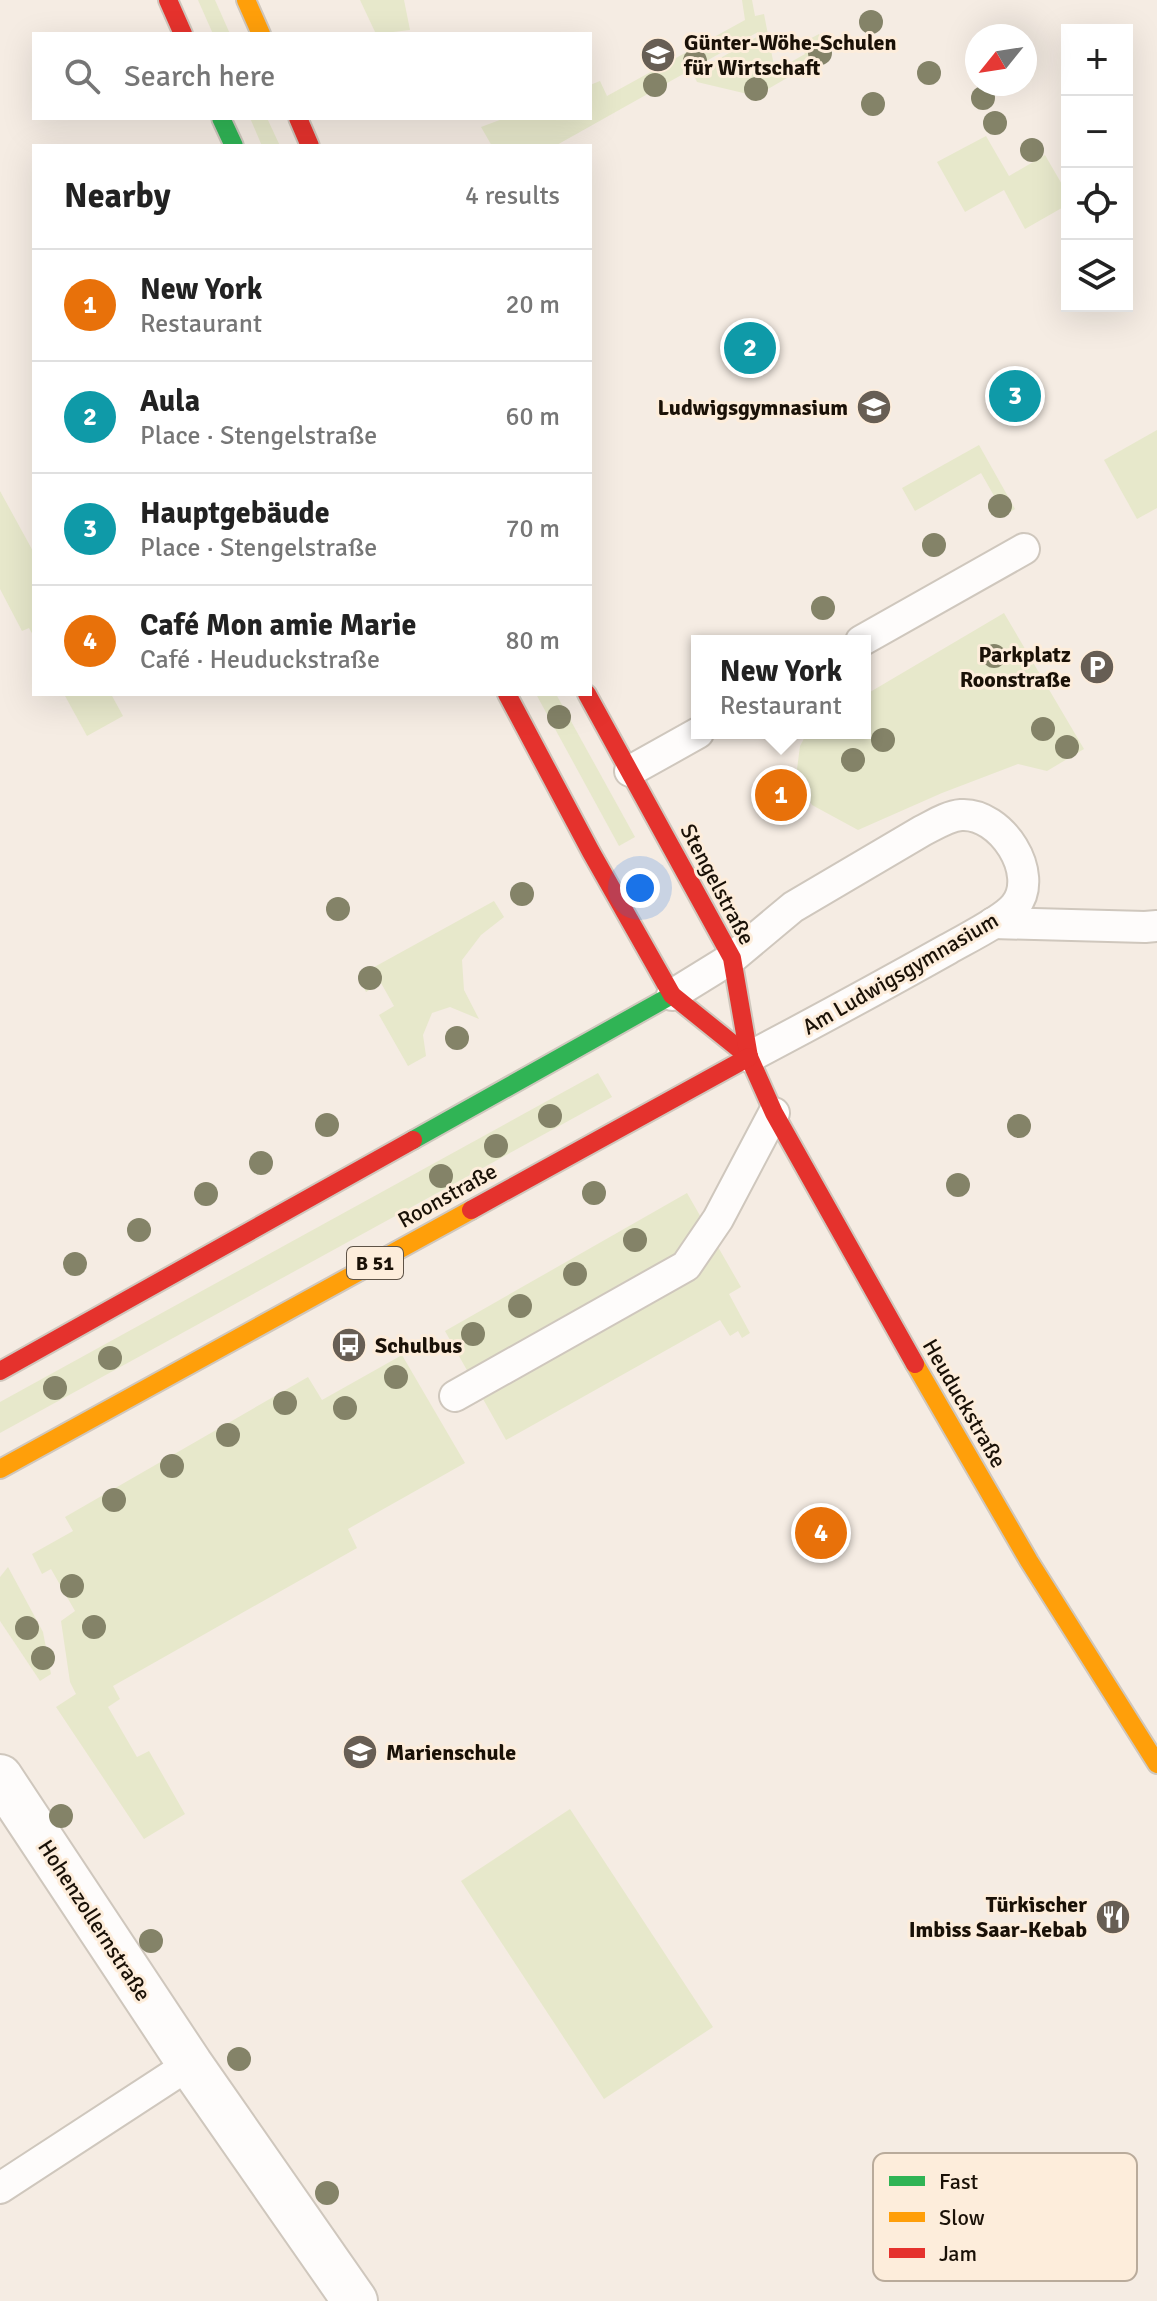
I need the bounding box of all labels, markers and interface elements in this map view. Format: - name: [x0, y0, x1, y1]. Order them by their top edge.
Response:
- north arrow: [965, 24, 1037, 96]
- map controls: [1061, 24, 1133, 312]
- button: +: [1061, 24, 1133, 96]
- place label: Günter-Wöhe-Schulen für Wirtschaft: [683, 29, 897, 81]
- search box: [32, 32, 592, 120]
- school or university icon: Günter-Wöhe-Schulen für Wirtschaft: [639, 36, 677, 74]
- icon: search: [60, 54, 104, 98]
- text: Search here: [124, 58, 275, 95]
- button: −: [1061, 96, 1133, 168]
- button: locate: [1061, 168, 1133, 240]
- text: Nearby: [64, 175, 171, 217]
- text: 4 results: [465, 180, 560, 212]
- button: layers: [1061, 240, 1133, 312]
- text: New York: [140, 271, 262, 308]
- text: 1: [83, 289, 97, 321]
- text: 20 m: [505, 289, 560, 321]
- text: Restaurant: [140, 308, 262, 340]
- pin: 2: [724, 318, 776, 378]
- pin: 3: [989, 366, 1041, 426]
- text: Aula: [140, 383, 200, 420]
- school or university icon: Ludwigsgymnasium: [855, 388, 893, 426]
- place label: Ludwigsgymnasium: [658, 394, 848, 421]
- text: 2: [83, 401, 97, 433]
- text: 60 m: [505, 401, 560, 433]
- text: Place · Stengelstraße: [140, 420, 377, 452]
- text: Hauptgebäude: [140, 495, 330, 532]
- text: 3: [83, 513, 97, 545]
- text: 70 m: [505, 513, 560, 545]
- text: Place · Stengelstraße: [140, 532, 377, 564]
- text: Café Mon amie Marie: [140, 607, 416, 644]
- text: 4: [83, 625, 97, 657]
- text: 80 m: [505, 625, 560, 657]
- popup: [691, 635, 871, 739]
- place label: Parkplatz Roonstraße: [960, 641, 1071, 693]
- text: Café · Heuduckstraße: [140, 644, 380, 676]
- parking icon: Parkplatz Roonstraße: [1078, 648, 1116, 686]
- text: New York: [720, 653, 842, 690]
- text: Restaurant: [720, 690, 842, 722]
- pin: 1: [755, 765, 807, 825]
- street label: Stengelstraße: [674, 819, 761, 949]
- your location: [620, 868, 660, 908]
- street label: Am Ludwigsgymnasium: [798, 906, 1003, 1041]
- street label: Roonstraße: [393, 1157, 501, 1234]
- road number: B 51: [347, 1247, 403, 1279]
- bus stop icon: Schulbus: [330, 1326, 368, 1364]
- place label: Schulbus: [375, 1332, 462, 1359]
- street label: Heuduckstraße: [917, 1334, 1012, 1472]
- pin: 4: [795, 1503, 847, 1563]
- school or university icon: Marienschule: [341, 1733, 379, 1771]
- place label: Marienschule: [386, 1739, 516, 1766]
- street label: Hohenzollernstraße: [32, 1834, 157, 2006]
- place label: Türkischer Imbiss Saar-Kebab: [909, 1891, 1087, 1943]
- restaurant icon: Türkischer Imbiss Saar-Kebab: [1094, 1898, 1132, 1936]
- legend: [873, 2153, 1137, 2281]
- text: Fast: [939, 2168, 979, 2195]
- text: Slow: [939, 2204, 985, 2231]
- text: Jam: [939, 2240, 977, 2267]

